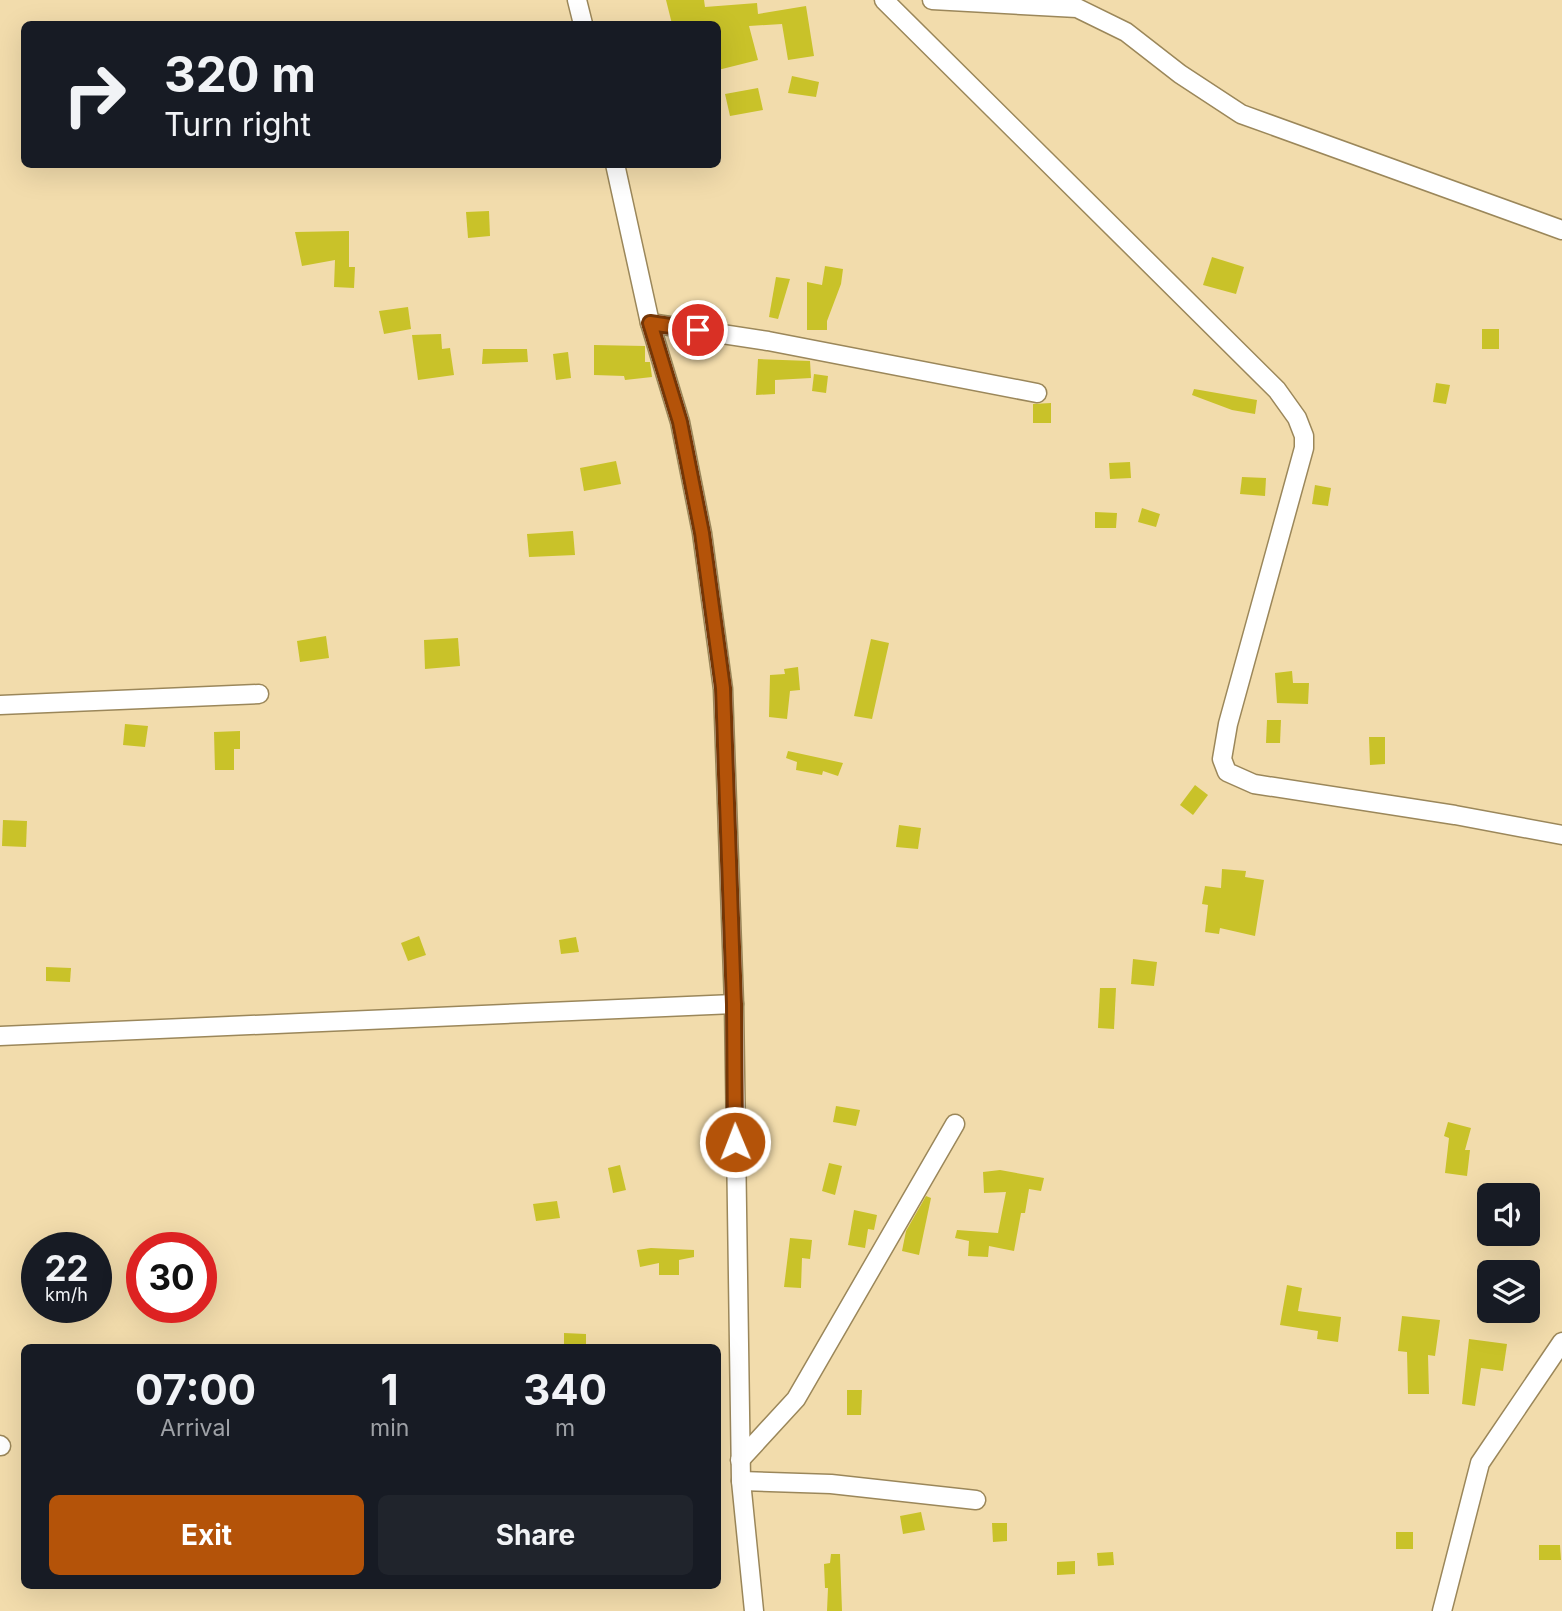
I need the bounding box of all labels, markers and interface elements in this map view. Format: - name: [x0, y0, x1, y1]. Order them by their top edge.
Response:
- text: 320 m: [164, 45, 316, 104]
- icon: right: [49, 49, 140, 140]
- text: Turn right: [164, 105, 311, 144]
- pin: [668, 300, 728, 360]
- icon: arrive: [679, 311, 717, 349]
- position arrow: [698, 1105, 772, 1179]
- map controls: [1477, 1183, 1540, 1323]
- button: sound: [1477, 1183, 1540, 1246]
- speed limit sign: 30: [126, 1232, 217, 1323]
- text: 22: [44, 1247, 89, 1289]
- button: layers: [1477, 1260, 1540, 1323]
- text: km/h: [45, 1284, 88, 1305]
- text: 07:00: [135, 1364, 256, 1415]
- text: 1: [381, 1364, 399, 1415]
- text: 340: [523, 1364, 607, 1415]
- text: Arrival: [160, 1414, 231, 1442]
- text: min: [370, 1414, 409, 1442]
- text: m: [555, 1414, 575, 1442]
- button: Exit: [49, 1495, 364, 1575]
- button: Share: [378, 1495, 693, 1575]

